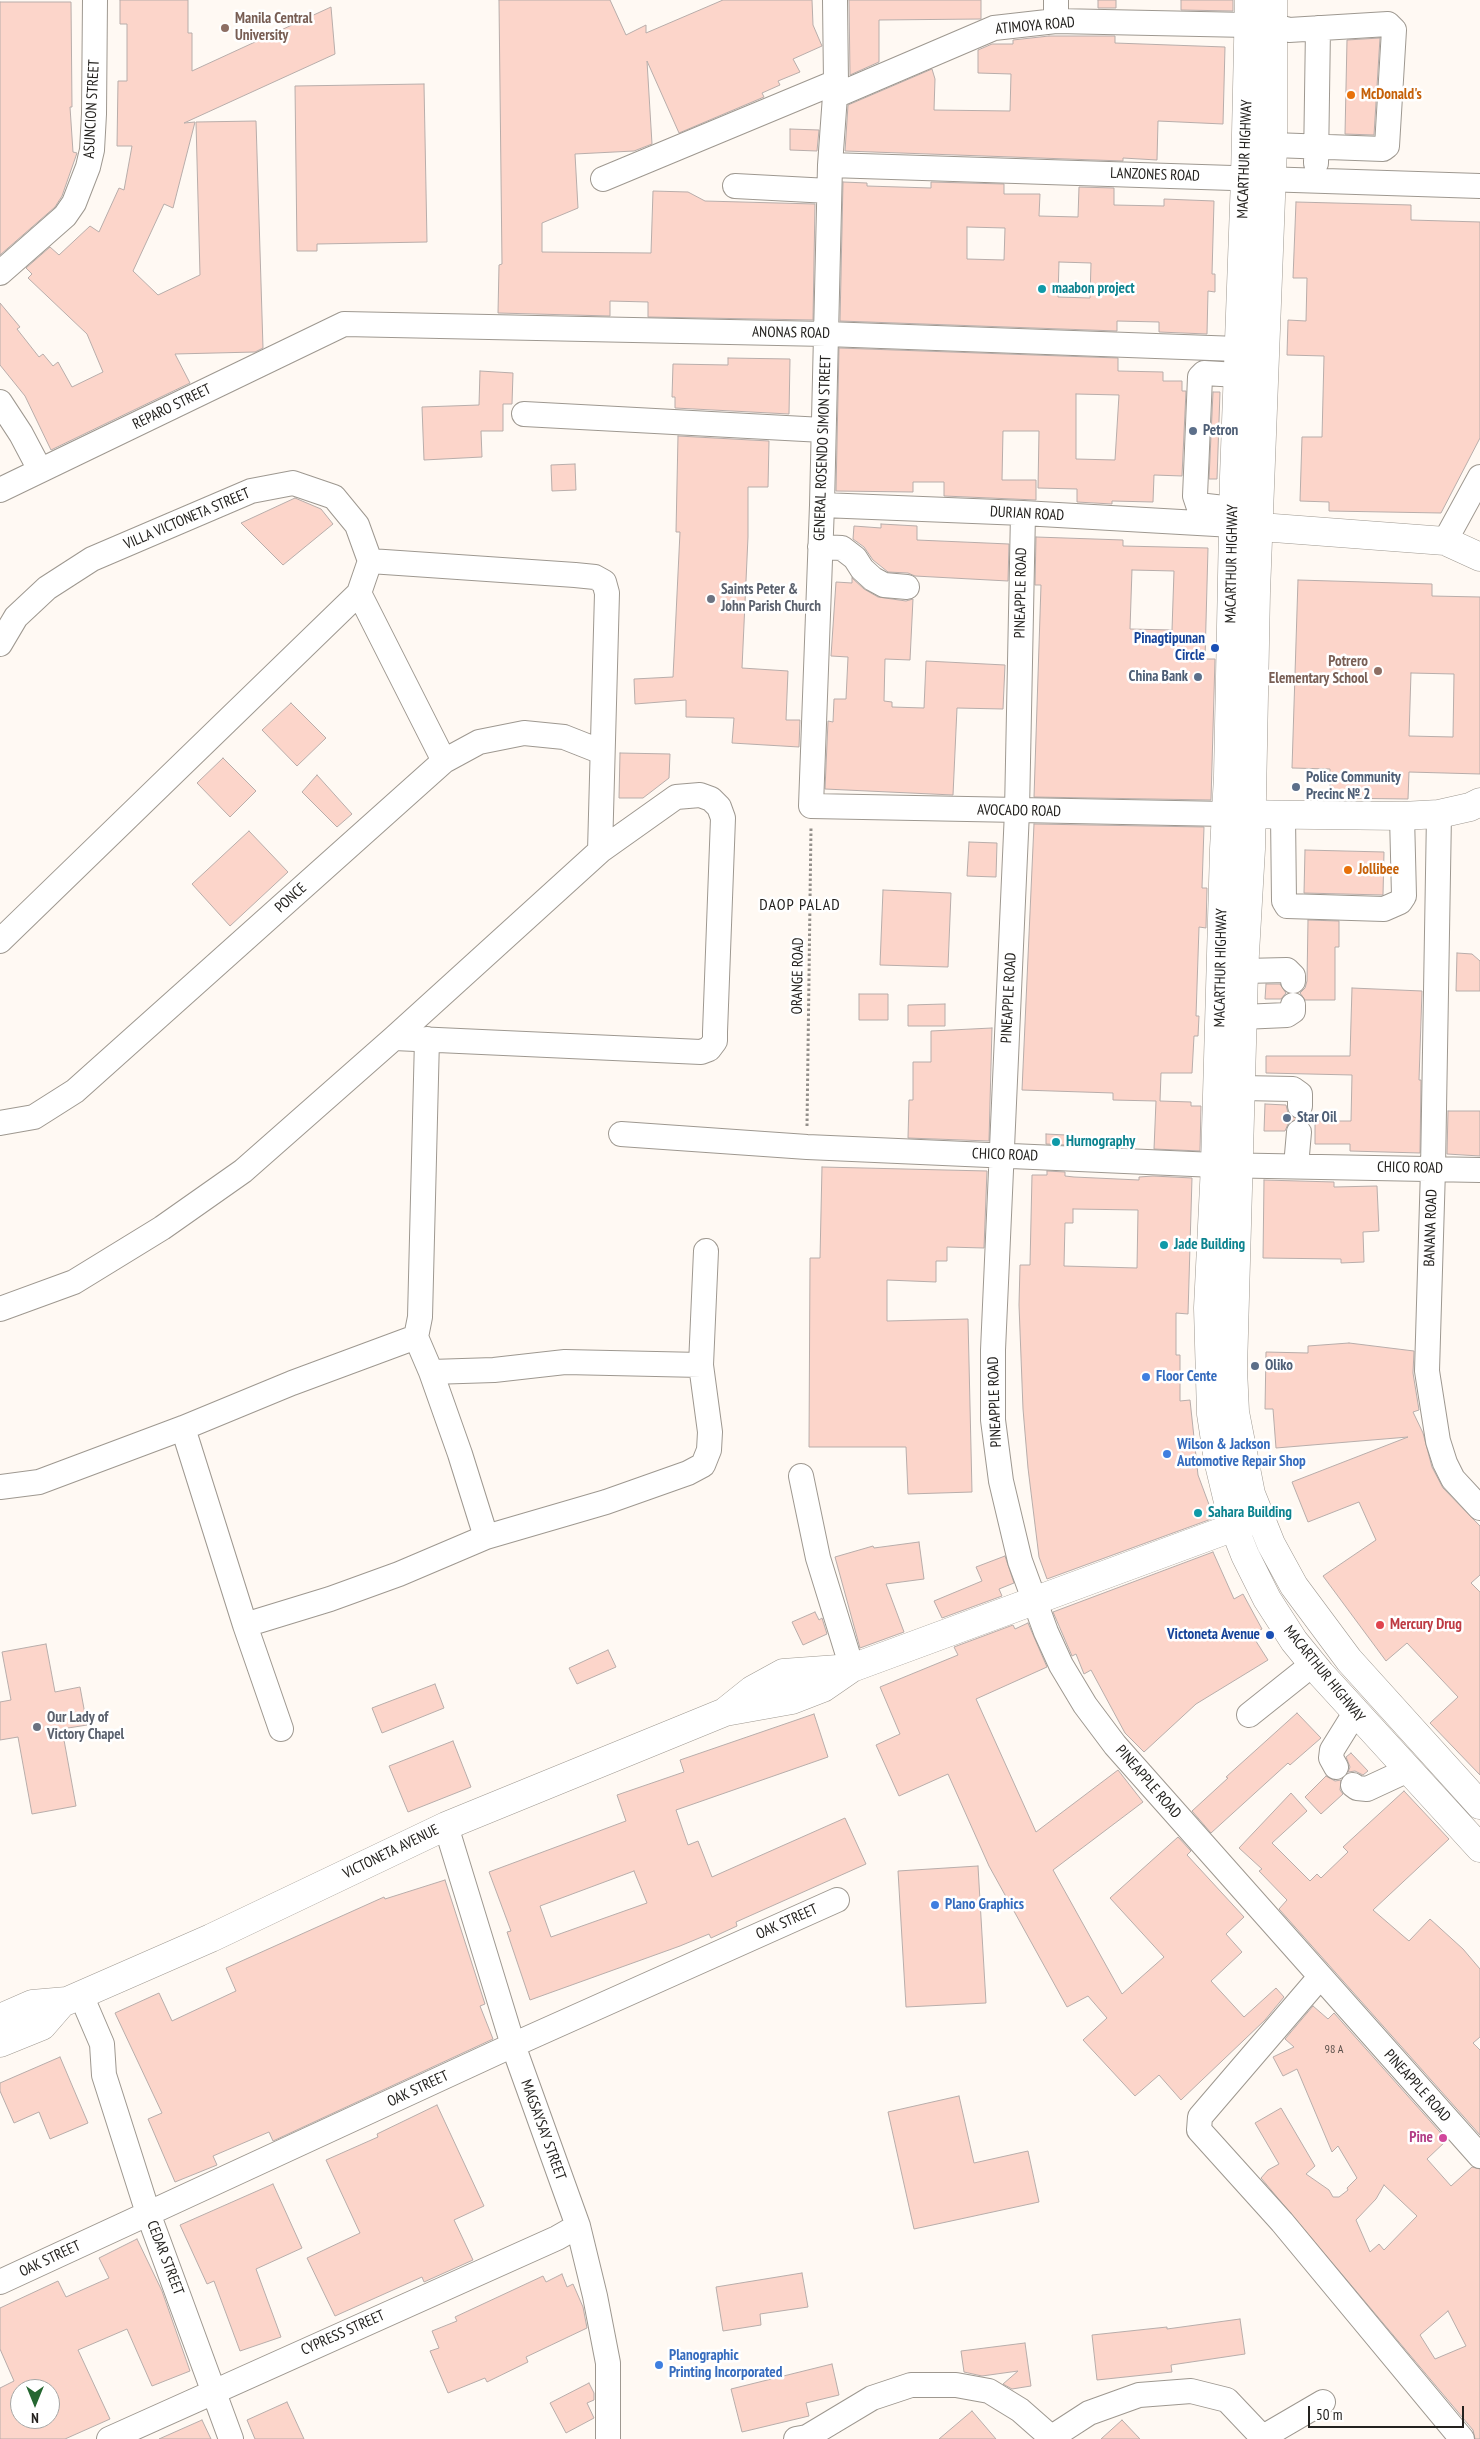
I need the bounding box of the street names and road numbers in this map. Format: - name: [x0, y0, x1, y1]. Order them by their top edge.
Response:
- street label: ATIMOYA ROAD: [995, 14, 1075, 38]
- street label: ASUNCION STREET: [80, 59, 104, 159]
- street label: MACARTHUR HIGHWAY: [1234, 99, 1256, 219]
- street label: LANZONES ROAD: [1110, 164, 1200, 186]
- street label: ANONAS ROAD: [752, 323, 830, 343]
- street label: GENERAL ROSENDO SIMON STREET: [811, 355, 835, 541]
- street label: REPARO STREET: [130, 380, 214, 434]
- street label: VILLA VICTONETA STREET: [121, 484, 253, 554]
- street label: DURIAN ROAD: [989, 503, 1065, 525]
- street label: MACARTHUR HIGHWAY: [1222, 504, 1242, 624]
- street label: PINEAPPLE ROAD: [1011, 547, 1031, 639]
- street label: AVOCADO ROAD: [977, 801, 1061, 821]
- street label: PONCE: [272, 879, 310, 917]
- street label: MACARTHUR HIGHWAY: [1211, 908, 1231, 1028]
- street label: ORANGE ROAD: [788, 937, 808, 1015]
- street label: PINEAPPLE ROAD: [998, 952, 1020, 1044]
- street label: CHICO ROAD: [972, 1145, 1038, 1165]
- street label: CHICO ROAD: [1377, 1158, 1443, 1178]
- street label: BANANA ROAD: [1421, 1189, 1441, 1267]
- street label: PINEAPPLE ROAD: [984, 1356, 1006, 1448]
- street label: MACARTHUR HIGHWAY: [1280, 1622, 1368, 1726]
- street label: PINEAPPLE ROAD: [1111, 1742, 1185, 1822]
- street label: VICTONETA AVENUE: [340, 1821, 442, 1883]
- street label: OAK STREET: [753, 1900, 821, 1944]
- street label: PINEAPPLE ROAD: [1380, 2046, 1454, 2126]
- street label: OAK STREET: [385, 2067, 451, 2111]
- street label: MAGSAYSAY STREET: [516, 2077, 570, 2183]
- street label: CEDAR STREET: [143, 2218, 187, 2298]
- street label: OAK STREET: [17, 2237, 83, 2281]
- street label: CYPRESS STREET: [298, 2307, 388, 2359]

